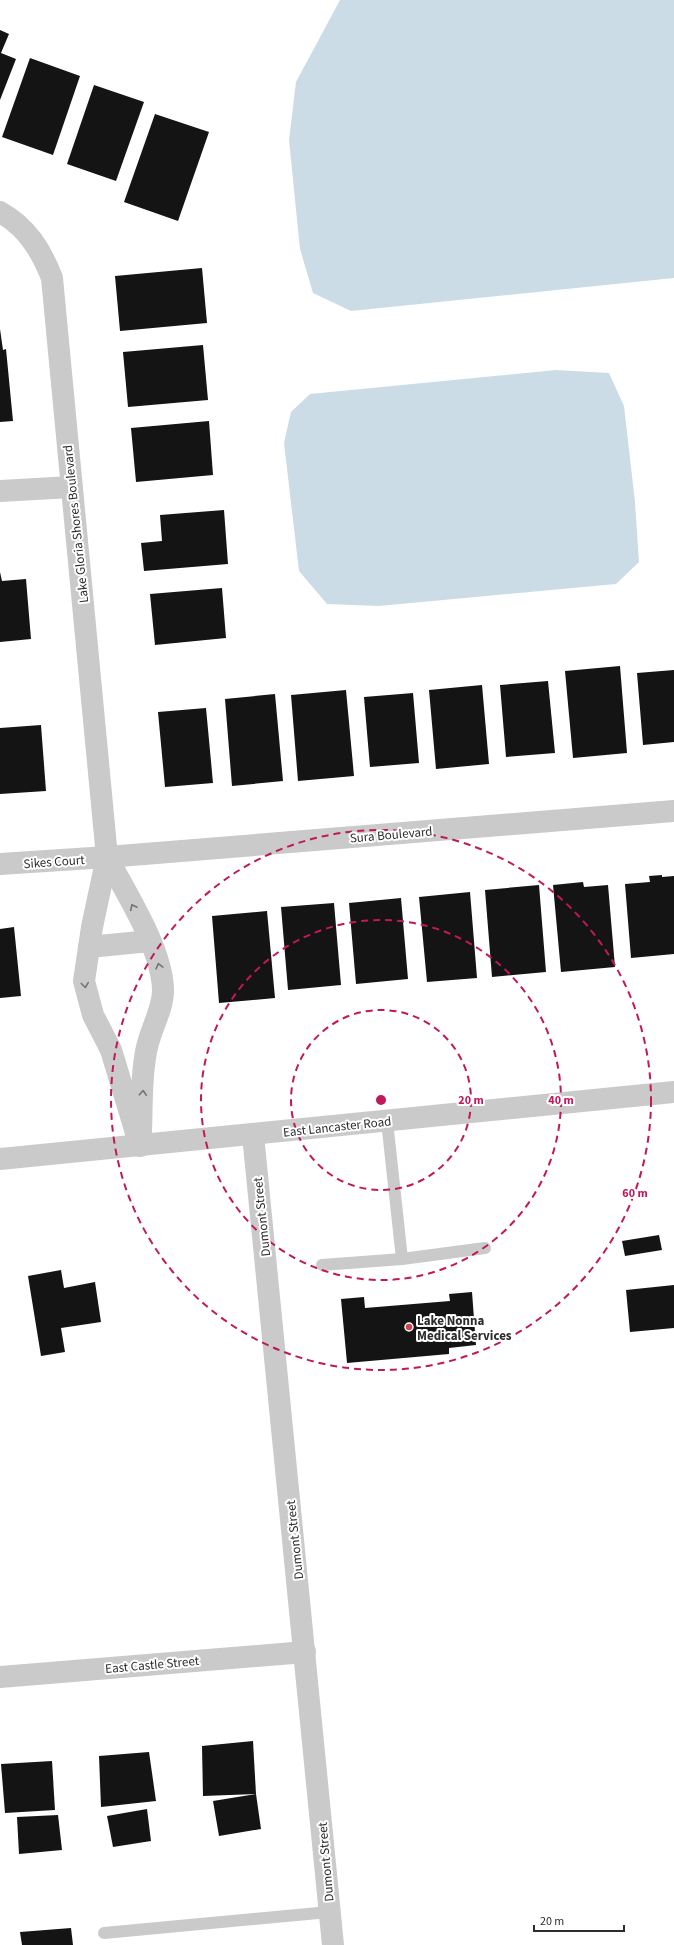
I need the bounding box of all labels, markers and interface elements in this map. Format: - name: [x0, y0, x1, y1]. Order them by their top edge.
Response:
- street label: Lake Gloria Shores Boulevard: [59, 444, 93, 604]
- street label: Sura Boulevard: [349, 822, 433, 848]
- street label: Sikes Court: [23, 851, 86, 873]
- one-way arrow: [130, 903, 138, 911]
- one-way arrow: [155, 963, 164, 970]
- one-way arrow: [81, 982, 90, 988]
- one-way arrow: [139, 1090, 148, 1096]
- text: 20 m: [458, 1092, 484, 1109]
- text: 40 m: [548, 1092, 574, 1109]
- centre of rings: [374, 1093, 388, 1107]
- street label: East Lancaster Road: [282, 1112, 392, 1142]
- street label: Dumont Street: [249, 1176, 275, 1257]
- text: 60 m: [622, 1185, 648, 1202]
- place label: Lake Nonna Medical Services: [417, 1312, 512, 1345]
- marker: Lake Nonna Medical Services: [404, 1322, 414, 1332]
- street label: Dumont Street: [282, 1499, 308, 1580]
- street label: East Castle Street: [104, 1652, 200, 1678]
- street label: Dumont Street: [314, 1821, 338, 1902]
- scale bar: [534, 1907, 624, 1933]
- text: 20 m: [540, 1913, 564, 1930]

